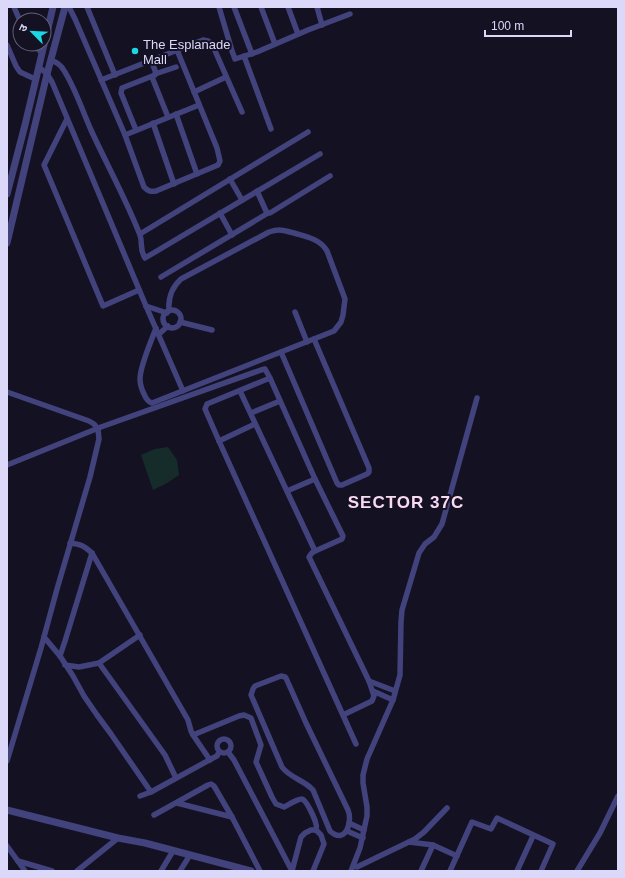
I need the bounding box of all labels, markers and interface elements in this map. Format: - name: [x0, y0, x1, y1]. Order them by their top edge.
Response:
- north arrow: [12, 12, 52, 52]
- scale bar: [485, 12, 571, 38]
- text: 100 m: [491, 19, 524, 33]
- text: उ: [16, 22, 30, 33]
- place label: The Esplanade Mall: [143, 37, 230, 67]
- marker: The Esplanade Mall: [130, 46, 140, 56]
- district label: SECTOR 37C: [348, 493, 464, 512]

